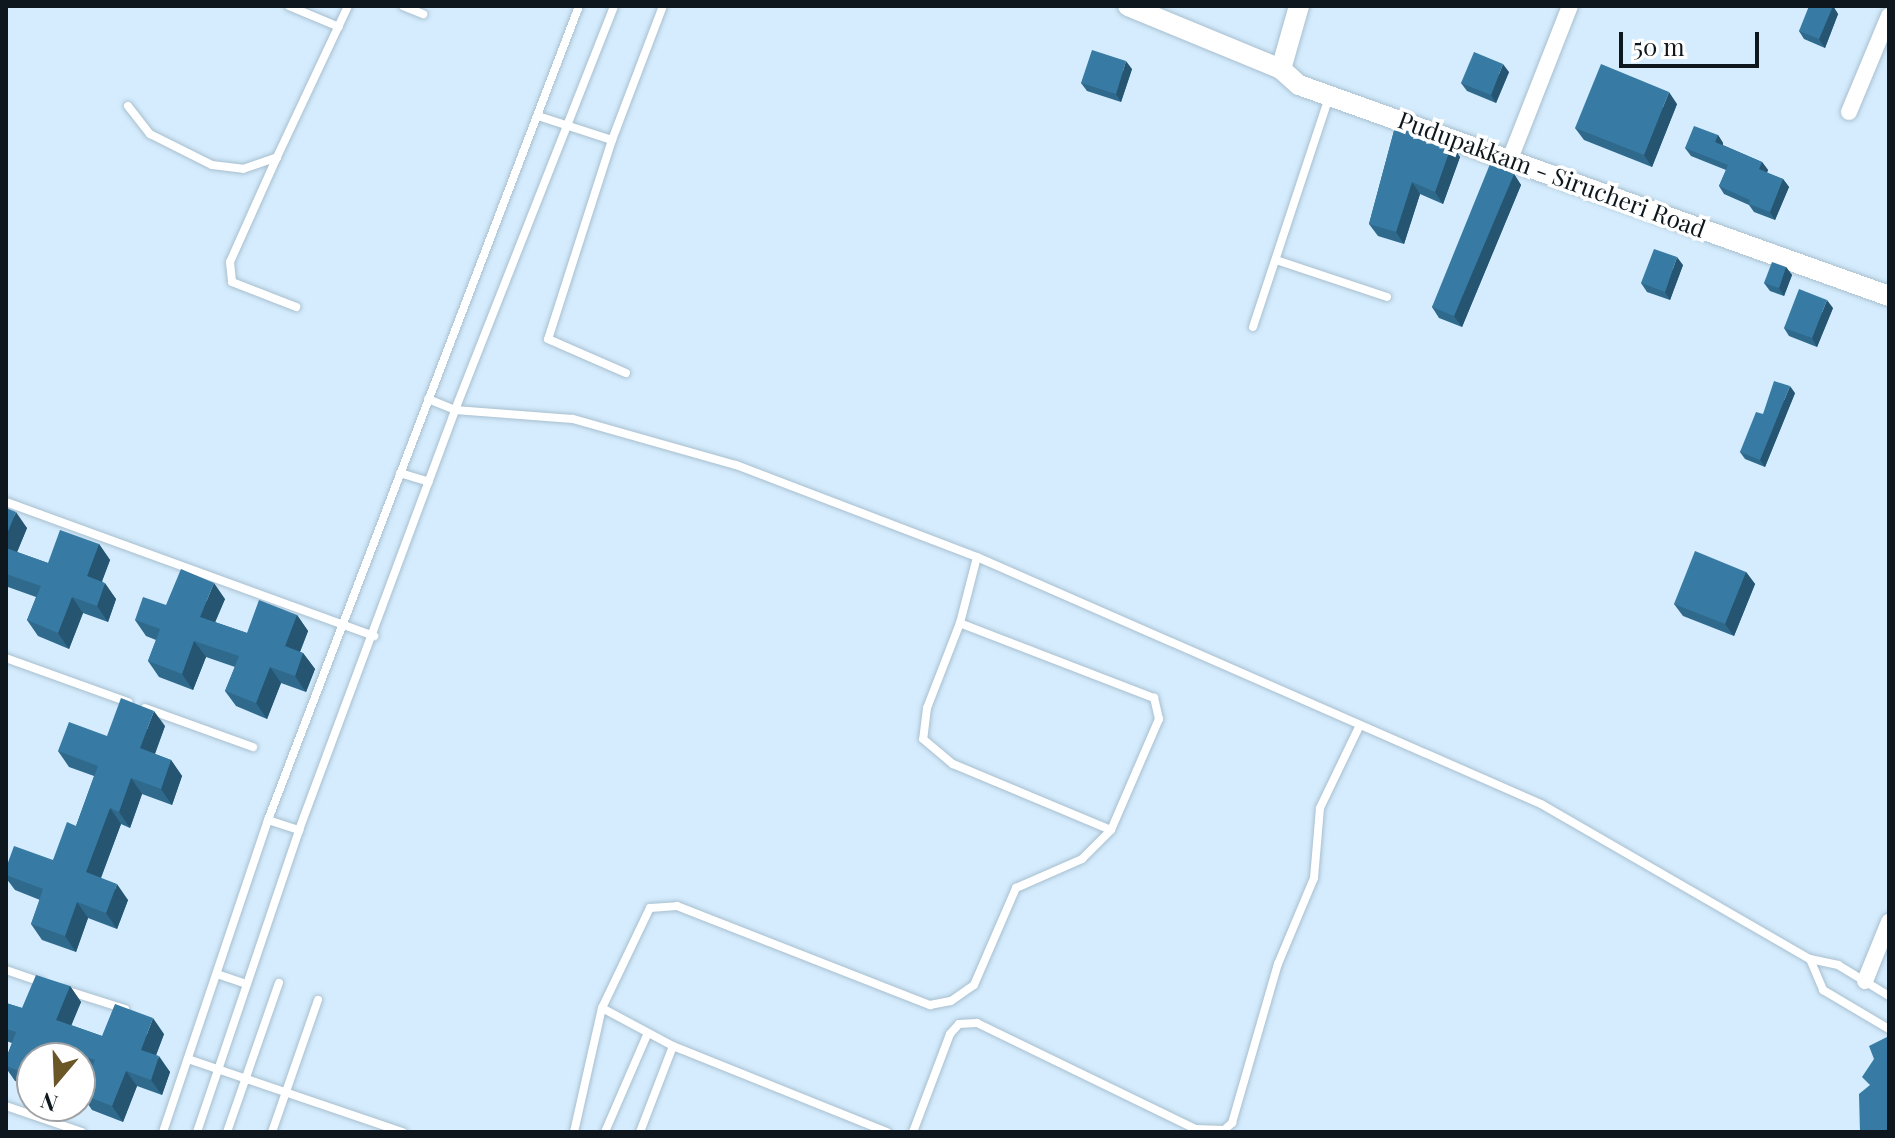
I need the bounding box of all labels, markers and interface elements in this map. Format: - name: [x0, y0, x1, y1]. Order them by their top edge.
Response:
- scale bar: [1623, 16, 1763, 66]
- text: 50 m: [1633, 30, 1685, 62]
- street label: Pudupakkam - Sirucheri Road: [1394, 105, 1710, 243]
- north arrow: [16, 1042, 96, 1122]
- text: N: [36, 1086, 61, 1120]

